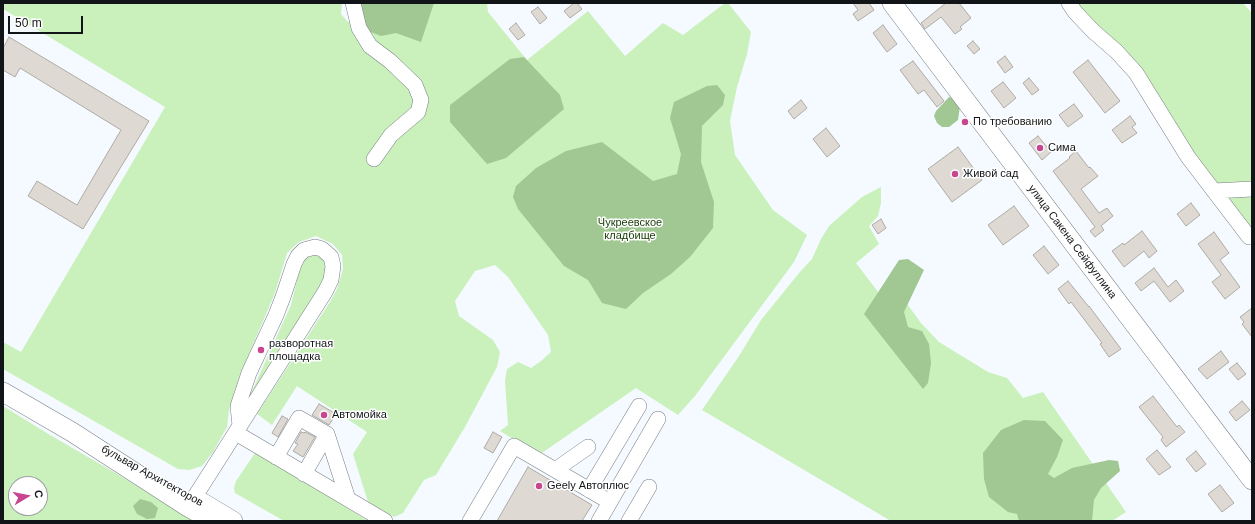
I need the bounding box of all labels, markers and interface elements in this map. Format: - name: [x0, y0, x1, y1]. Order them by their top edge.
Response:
- scale bar: [10, 8, 85, 34]
- text: 50 m: [15, 16, 42, 30]
- place label: По требованию: [973, 115, 1052, 129]
- marker: По требованию: [960, 117, 970, 127]
- place label: Сима: [1048, 141, 1076, 155]
- marker: Сима: [1035, 143, 1045, 153]
- place label: Живой сад: [963, 167, 1018, 181]
- marker: Живой сад: [950, 169, 960, 179]
- street label: улица Сакена Сейфуллина: [1025, 182, 1119, 302]
- park label: Чукреевское кладбище: [598, 216, 662, 242]
- place label: разворотная площадка: [269, 337, 333, 363]
- marker: разворотная площадка: [256, 345, 266, 355]
- place label: Автомойка: [332, 408, 387, 422]
- marker: Автомойка: [319, 410, 329, 420]
- street label: бульвар Архитекторов: [99, 442, 205, 510]
- north arrow: [8, 476, 48, 516]
- place label: Geely Автоплюс: [547, 479, 629, 493]
- marker: Geely Автоплюс: [534, 481, 544, 491]
- text: С: [32, 489, 45, 499]

